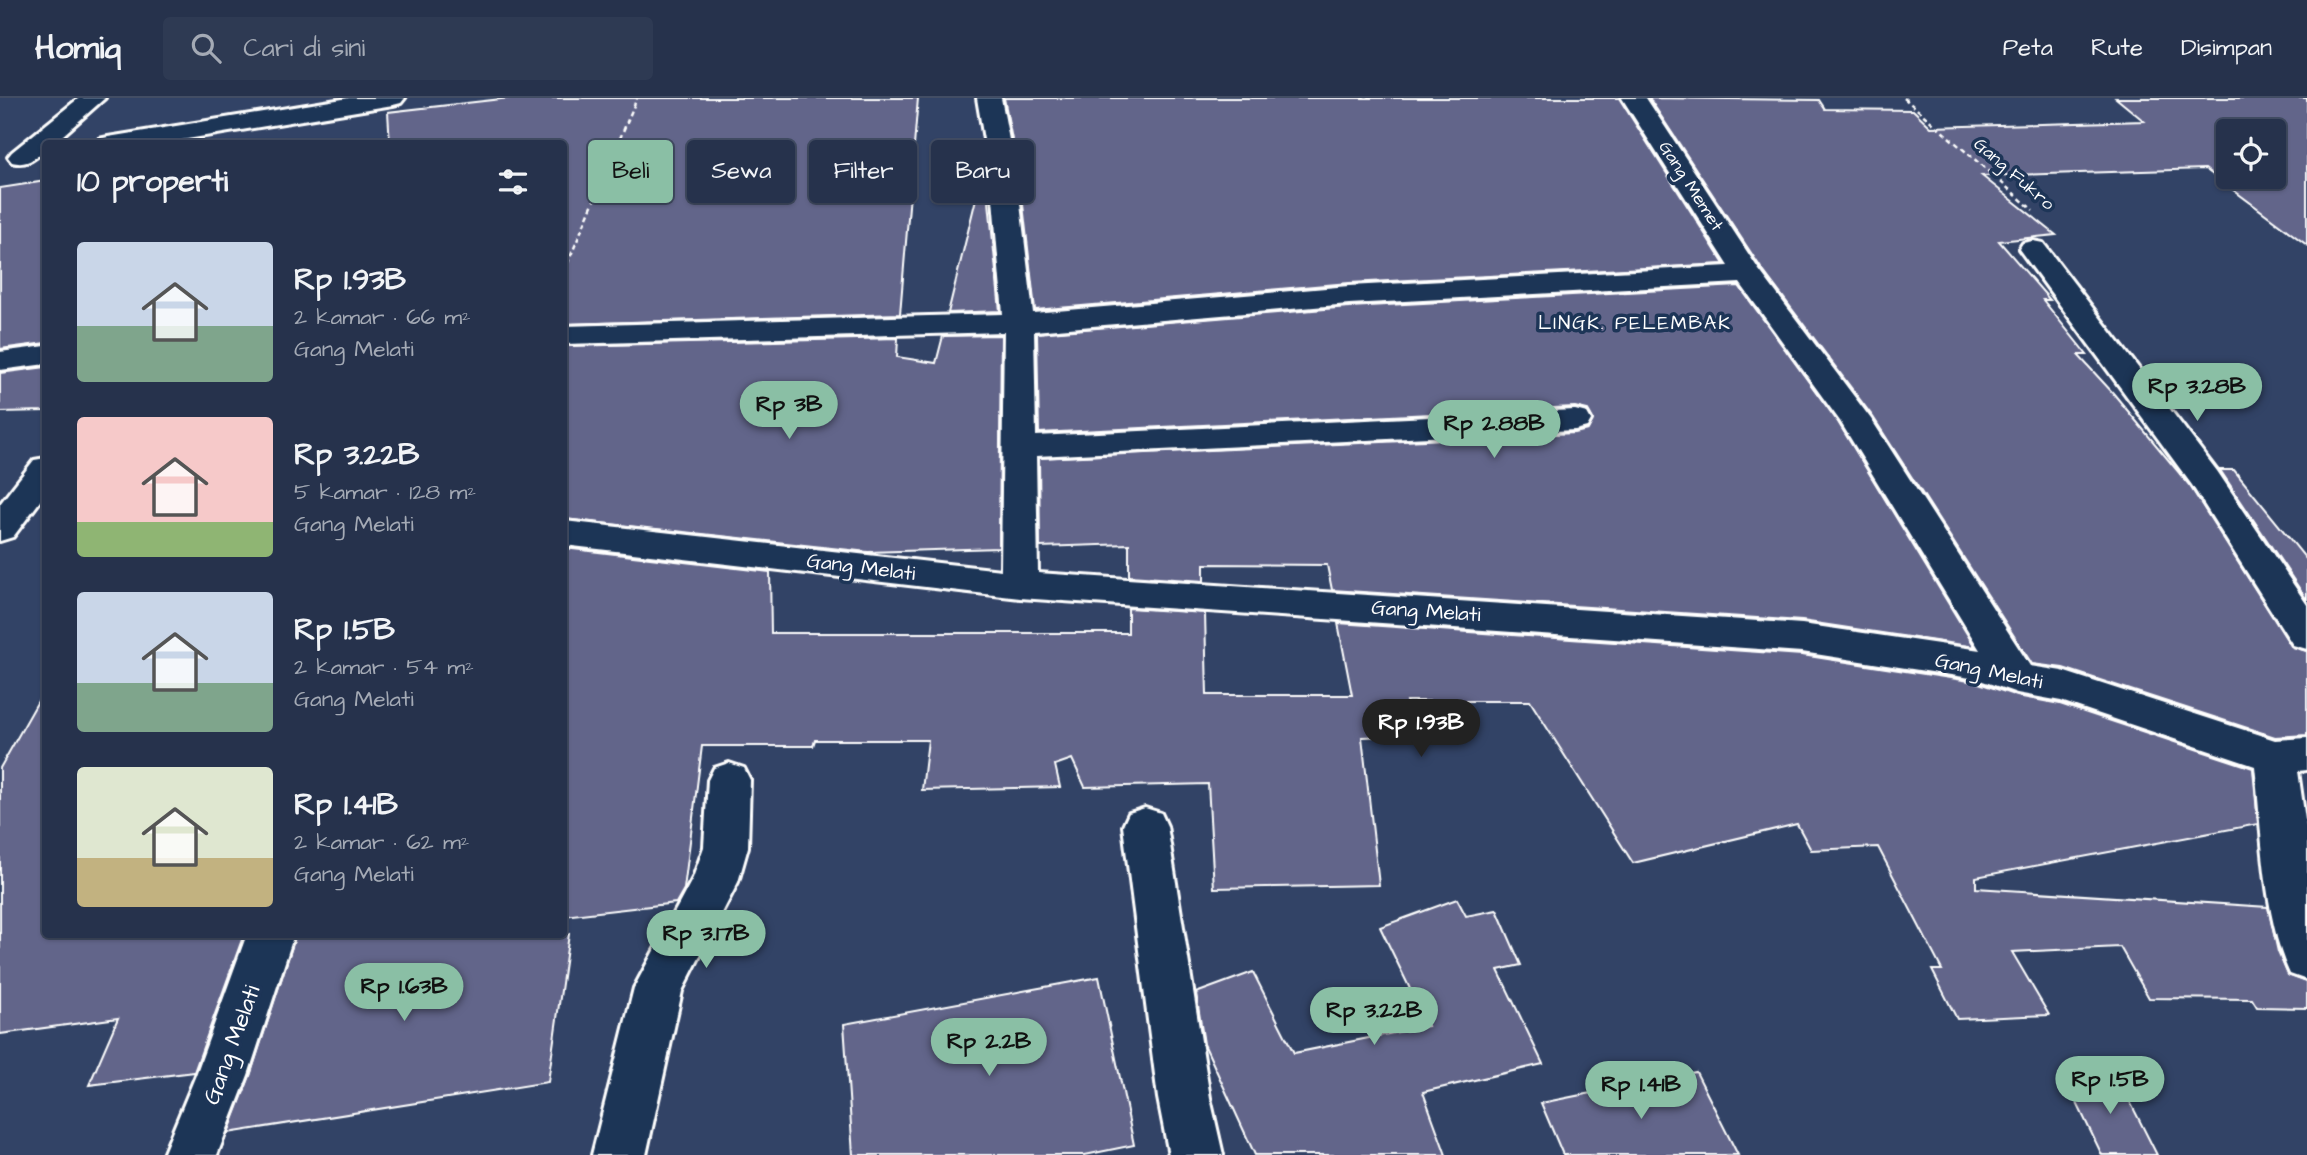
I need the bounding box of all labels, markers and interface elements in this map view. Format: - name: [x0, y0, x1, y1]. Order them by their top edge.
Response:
- search box: [163, 17, 653, 80]
- text: Homiq: [35, 25, 121, 71]
- icon: search: [187, 29, 225, 67]
- text: Cari di sini: [243, 30, 365, 66]
- text: Peta: [2003, 31, 2053, 65]
- text: Rute: [2091, 31, 2143, 65]
- text: Disimpan: [2181, 31, 2272, 65]
- map controls: [2216, 119, 2286, 189]
- button: locate: [2216, 119, 2286, 189]
- street label: Gang Fukro: [1967, 132, 2060, 217]
- street label: Gang Memet: [1652, 136, 1730, 237]
- chip: Beli: [588, 140, 673, 203]
- chip: Sewa: [687, 140, 795, 203]
- chip: Filter: [809, 140, 917, 203]
- chip: Baru: [931, 140, 1034, 203]
- text: 10 properti: [77, 161, 228, 203]
- icon: filters: [494, 163, 532, 201]
- text: Rp 1.93B: [294, 259, 406, 301]
- icon: home: [133, 270, 217, 354]
- text: 2 kamar · 66 m²: [294, 301, 471, 333]
- district label: LINGK. PELEMBAK: [1538, 310, 1732, 337]
- text: Gang Melati: [294, 333, 414, 365]
- pin: Rp 3.28B: [2125, 364, 2269, 423]
- text: Rp 3.28B: [2148, 370, 2246, 402]
- pin: Rp 3B: [740, 382, 838, 441]
- text: Rp 3B: [756, 388, 822, 420]
- pin: Rp 2.88B: [1422, 400, 1566, 460]
- text: Rp 2.88B: [1444, 407, 1544, 439]
- text: Rp 3.22B: [294, 434, 419, 476]
- icon: home: [133, 445, 217, 529]
- text: 5 kamar · 128 m²: [294, 476, 476, 508]
- text: Gang Melati: [294, 508, 414, 540]
- street label: Gang Melati: [805, 546, 917, 590]
- street label: Gang Melati: [1370, 593, 1482, 631]
- text: Rp 1.5B: [294, 609, 395, 651]
- icon: home: [133, 620, 217, 704]
- street label: Gang Melati: [1932, 645, 2045, 699]
- text: 2 kamar · 54 m²: [294, 651, 474, 683]
- text: Gang Melati: [294, 683, 414, 715]
- pin: Rp 1.93B: [1349, 700, 1493, 759]
- text: Rp 1.93B: [1378, 706, 1464, 738]
- text: Rp 1.41B: [294, 784, 398, 826]
- icon: home: [133, 795, 217, 879]
- text: 2 kamar · 62 m²: [294, 826, 469, 858]
- text: Gang Melati: [294, 858, 414, 890]
- pin: Rp 3.17B: [634, 910, 778, 970]
- text: Rp 3.17B: [663, 917, 749, 949]
- pin: Rp 1.63B: [332, 964, 476, 1023]
- text: Rp 1.63B: [360, 970, 448, 1002]
- street label: Gang Melati: [195, 980, 270, 1110]
- pin: Rp 3.22B: [1302, 988, 1446, 1047]
- text: Rp 3.22B: [1326, 994, 1422, 1026]
- pin: Rp 2.2B: [924, 1018, 1054, 1078]
- text: Rp 2.2B: [947, 1025, 1031, 1057]
- pin: Rp 1.5B: [2045, 1056, 2175, 1116]
- pin: Rp 1.41B: [1569, 1062, 1713, 1121]
- text: Rp 1.5B: [2071, 1063, 2149, 1095]
- text: Rp 1.41B: [1601, 1068, 1681, 1100]

